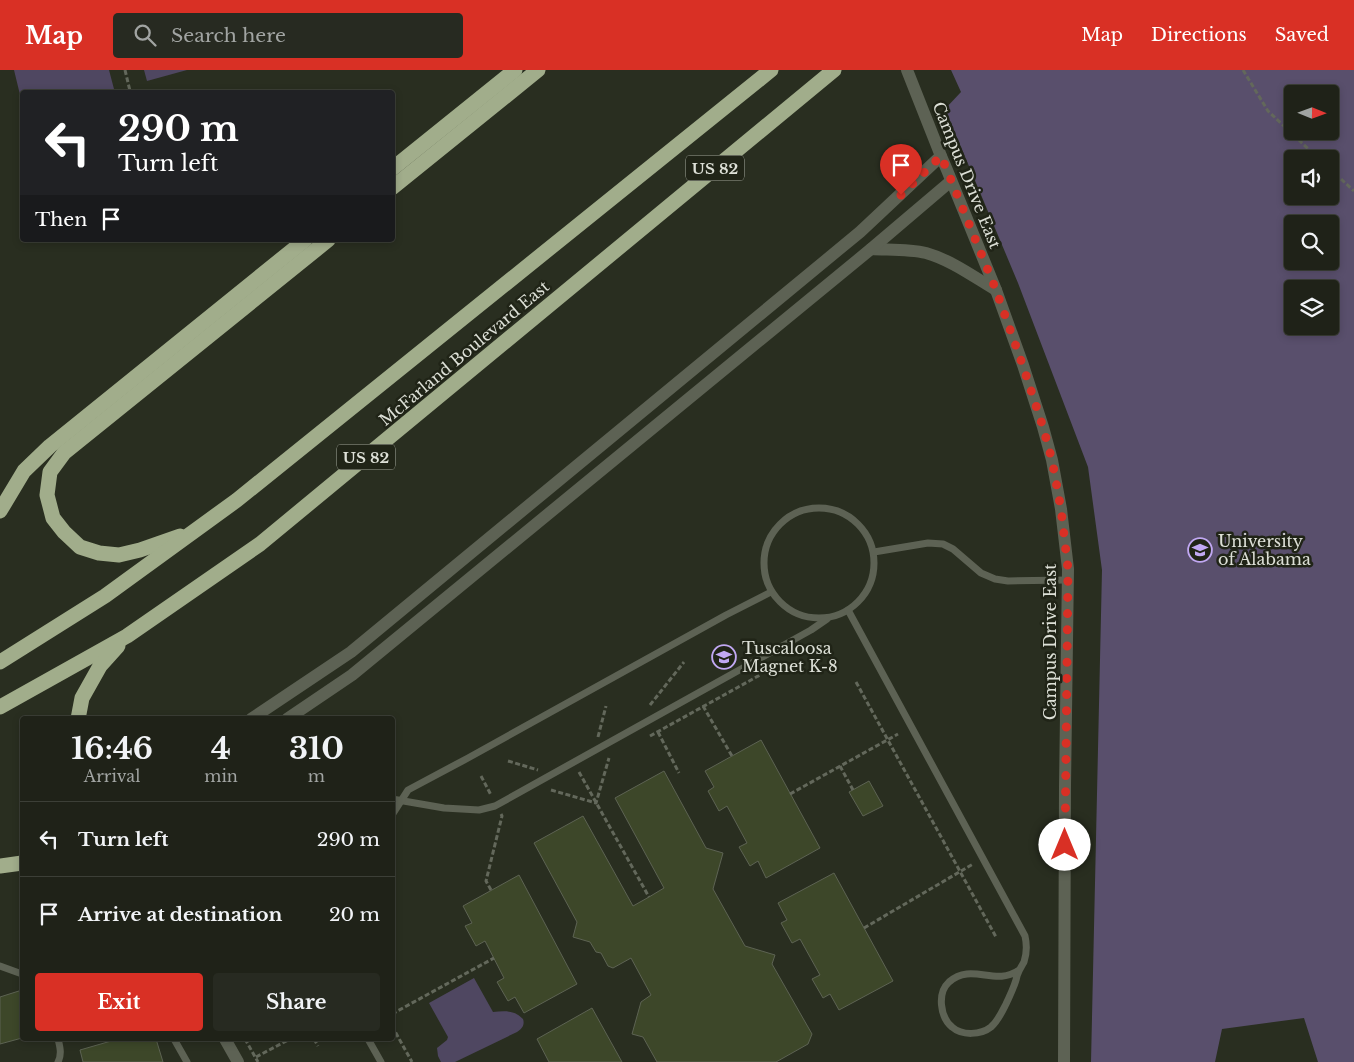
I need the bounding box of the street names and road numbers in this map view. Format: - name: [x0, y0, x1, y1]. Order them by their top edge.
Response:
- street label: Campus Drive East: [928, 99, 1006, 251]
- road number: US 82: [686, 156, 744, 180]
- street label: McFarland Boulevard East: [375, 276, 553, 430]
- road number: US 82: [337, 444, 395, 470]
- street label: Campus Drive East: [1040, 564, 1060, 720]

